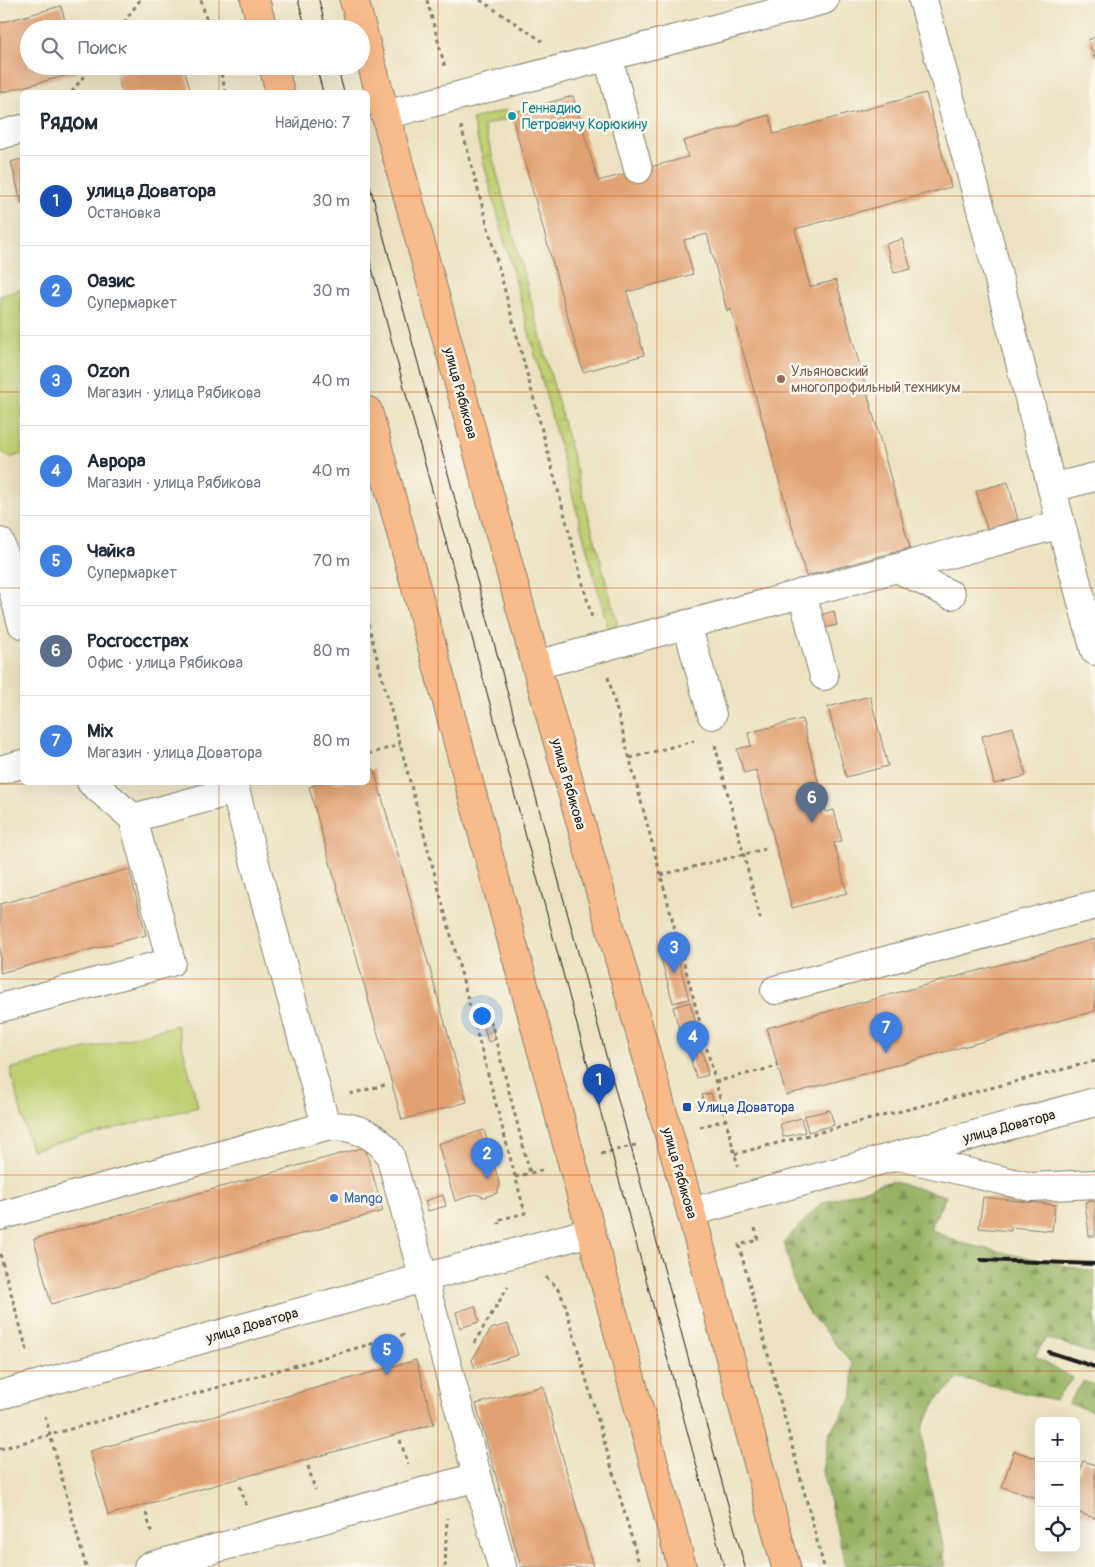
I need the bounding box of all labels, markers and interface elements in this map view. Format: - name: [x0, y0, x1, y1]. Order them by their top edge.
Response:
- search box: [20, 20, 370, 75]
- icon: search: [38, 34, 66, 62]
- text: Поиск: [78, 36, 128, 60]
- place label: Геннадию Петровичу Корюкину: [522, 100, 647, 133]
- text: Рядом: [40, 109, 98, 136]
- marker: Геннадию Петровичу Корюкину: [506, 110, 518, 122]
- text: Найдено: 7: [274, 113, 350, 133]
- text: улица Доватора: [87, 179, 216, 203]
- text: 1: [53, 191, 59, 211]
- text: 30 m: [312, 191, 350, 211]
- text: Остановка: [87, 203, 161, 223]
- text: Оазис: [87, 269, 135, 293]
- text: 2: [52, 281, 60, 301]
- text: 30 m: [312, 281, 350, 301]
- text: Супермаркет: [87, 293, 177, 313]
- street label: улица Рябикова: [440, 345, 481, 441]
- text: Ozon: [87, 359, 130, 383]
- place label: Ульяновский многопрофильный техникум: [791, 363, 961, 396]
- text: 3: [52, 371, 60, 391]
- text: 40 m: [312, 371, 350, 391]
- marker: Ульяновский многопрофильный техникум: [775, 373, 787, 385]
- text: Магазин · улица Рябикова: [87, 383, 261, 403]
- text: Аврора: [87, 449, 146, 473]
- text: 4: [51, 461, 61, 481]
- text: 40 m: [312, 461, 350, 481]
- text: Магазин · улица Рябикова: [87, 473, 261, 493]
- text: Чайка: [87, 539, 135, 563]
- text: 5: [52, 551, 60, 571]
- text: 70 m: [313, 551, 350, 571]
- text: Супермаркет: [87, 563, 177, 583]
- text: Росгосстрах: [87, 629, 189, 653]
- text: 6: [51, 641, 61, 661]
- text: 80 m: [313, 641, 350, 661]
- text: Офис · улица Рябикова: [87, 653, 243, 673]
- text: Mix: [87, 719, 114, 743]
- text: 7: [52, 731, 60, 751]
- text: 80 m: [313, 731, 350, 751]
- street label: улица Рябикова: [547, 736, 590, 832]
- text: Магазин · улица Доватора: [87, 743, 262, 763]
- pin: 6: [796, 782, 828, 823]
- pin: 3: [658, 932, 690, 973]
- your location: [469, 1003, 495, 1029]
- pin: 7: [870, 1012, 902, 1053]
- pin: 4: [677, 1021, 709, 1062]
- pin: 1: [583, 1064, 615, 1105]
- place label: Улица Доватора: [697, 1099, 794, 1116]
- marker: Улица Доватора: [681, 1101, 693, 1113]
- street label: улица Доватора: [960, 1106, 1057, 1147]
- street label: улица Рябикова: [658, 1125, 701, 1221]
- pin: 2: [471, 1138, 503, 1179]
- place label: Mango: [344, 1190, 383, 1207]
- marker: Mango: [328, 1192, 340, 1204]
- street label: улица Доватора: [203, 1304, 300, 1347]
- pin: 5: [371, 1334, 403, 1375]
- map controls: [1035, 1417, 1080, 1552]
- button: +: [1035, 1417, 1080, 1462]
- button: −: [1035, 1462, 1080, 1507]
- button: locate: [1035, 1507, 1080, 1552]

